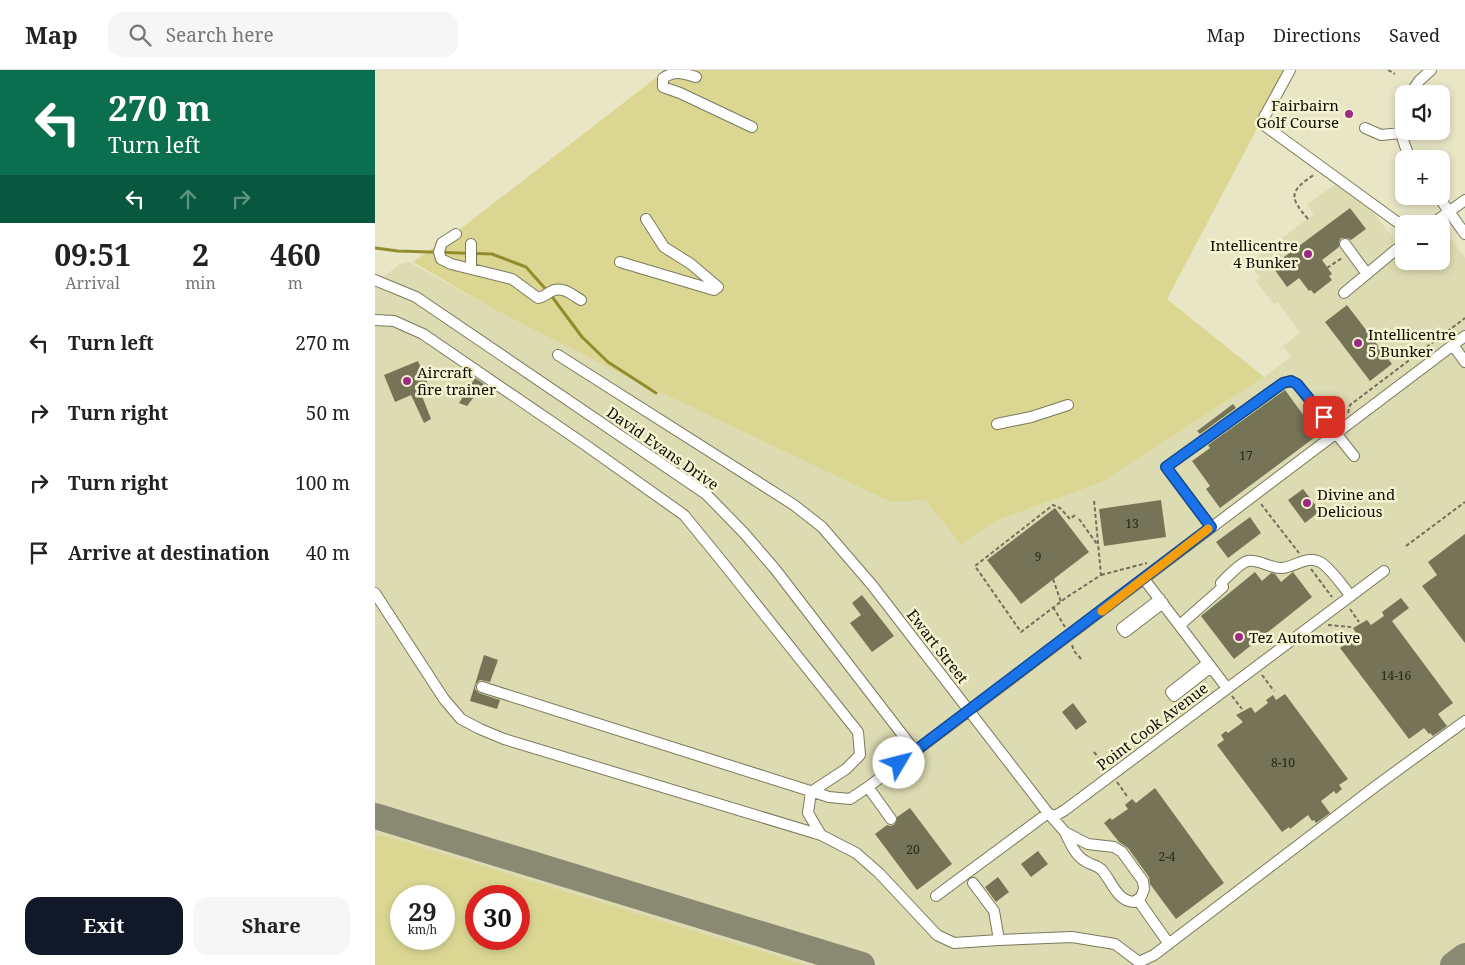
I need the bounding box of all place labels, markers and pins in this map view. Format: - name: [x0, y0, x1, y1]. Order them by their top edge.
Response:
- place label: Fairbairn Golf Course: [1256, 95, 1339, 132]
- marker: Fairbairn Golf Course: [1343, 108, 1355, 120]
- place label: Intellicentre 4 Bunker: [1210, 235, 1298, 272]
- marker: Intellicentre 4 Bunker: [1302, 248, 1314, 260]
- place label: Intellicentre 5 Bunker: [1368, 324, 1456, 361]
- marker: Intellicentre 5 Bunker: [1352, 337, 1364, 349]
- place label: Aircraft fire trainer: [417, 362, 496, 399]
- marker: Aircraft fire trainer: [401, 375, 413, 387]
- pin: [1303, 396, 1345, 438]
- place label: Divine and Delicious: [1317, 484, 1395, 521]
- marker: Divine and Delicious: [1301, 497, 1313, 509]
- place label: Tez Automotive: [1249, 627, 1360, 647]
- marker: Tez Automotive: [1233, 631, 1245, 643]

